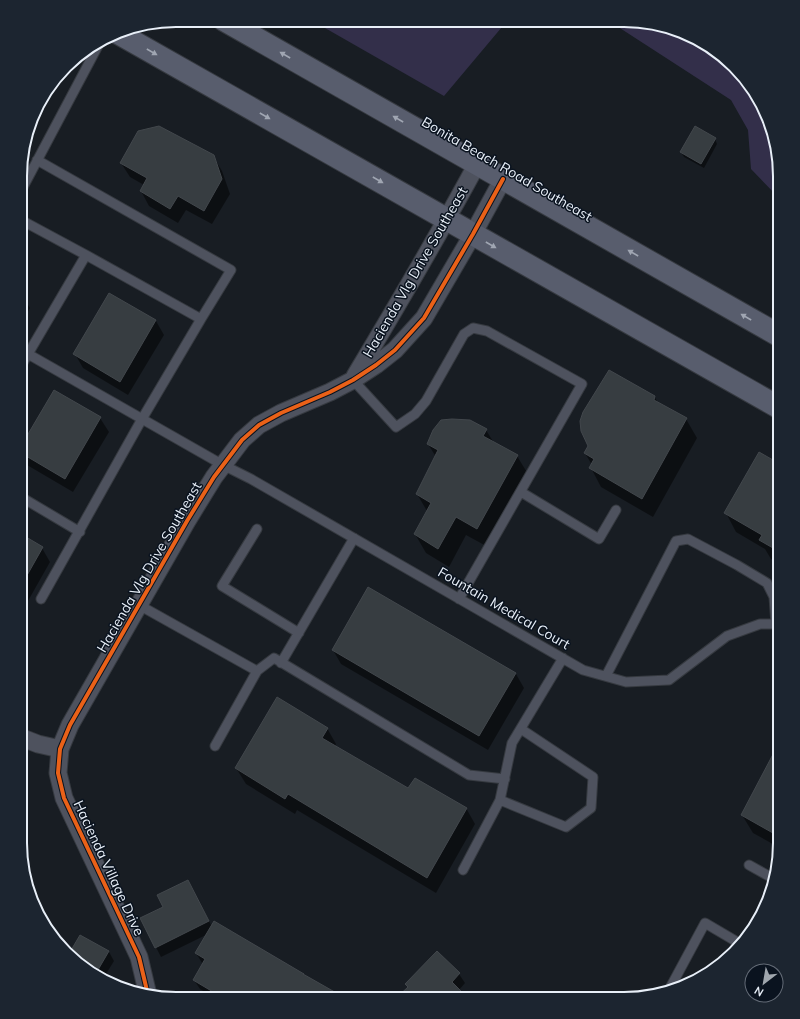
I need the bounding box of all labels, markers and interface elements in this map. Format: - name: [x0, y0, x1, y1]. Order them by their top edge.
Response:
- one-way arrow: [146, 48, 158, 55]
- one-way arrow: [279, 52, 291, 59]
- one-way arrow: [259, 113, 271, 120]
- street label: Bonita Beach Road Southeast: [418, 113, 596, 225]
- one-way arrow: [392, 116, 404, 123]
- one-way arrow: [372, 177, 384, 184]
- street label: Hacienda Vlg Drive Southeast: [359, 183, 471, 361]
- one-way arrow: [485, 241, 497, 248]
- one-way arrow: [627, 249, 639, 256]
- one-way arrow: [740, 313, 752, 320]
- street label: Hacienda Vlg Drive Southeast: [93, 478, 205, 656]
- street label: Fountain Medical Court: [435, 563, 573, 653]
- street label: Hacienda Village Drive: [70, 797, 148, 939]
- north arrow: [744, 963, 784, 1003]
- text: N: [752, 983, 766, 1000]

